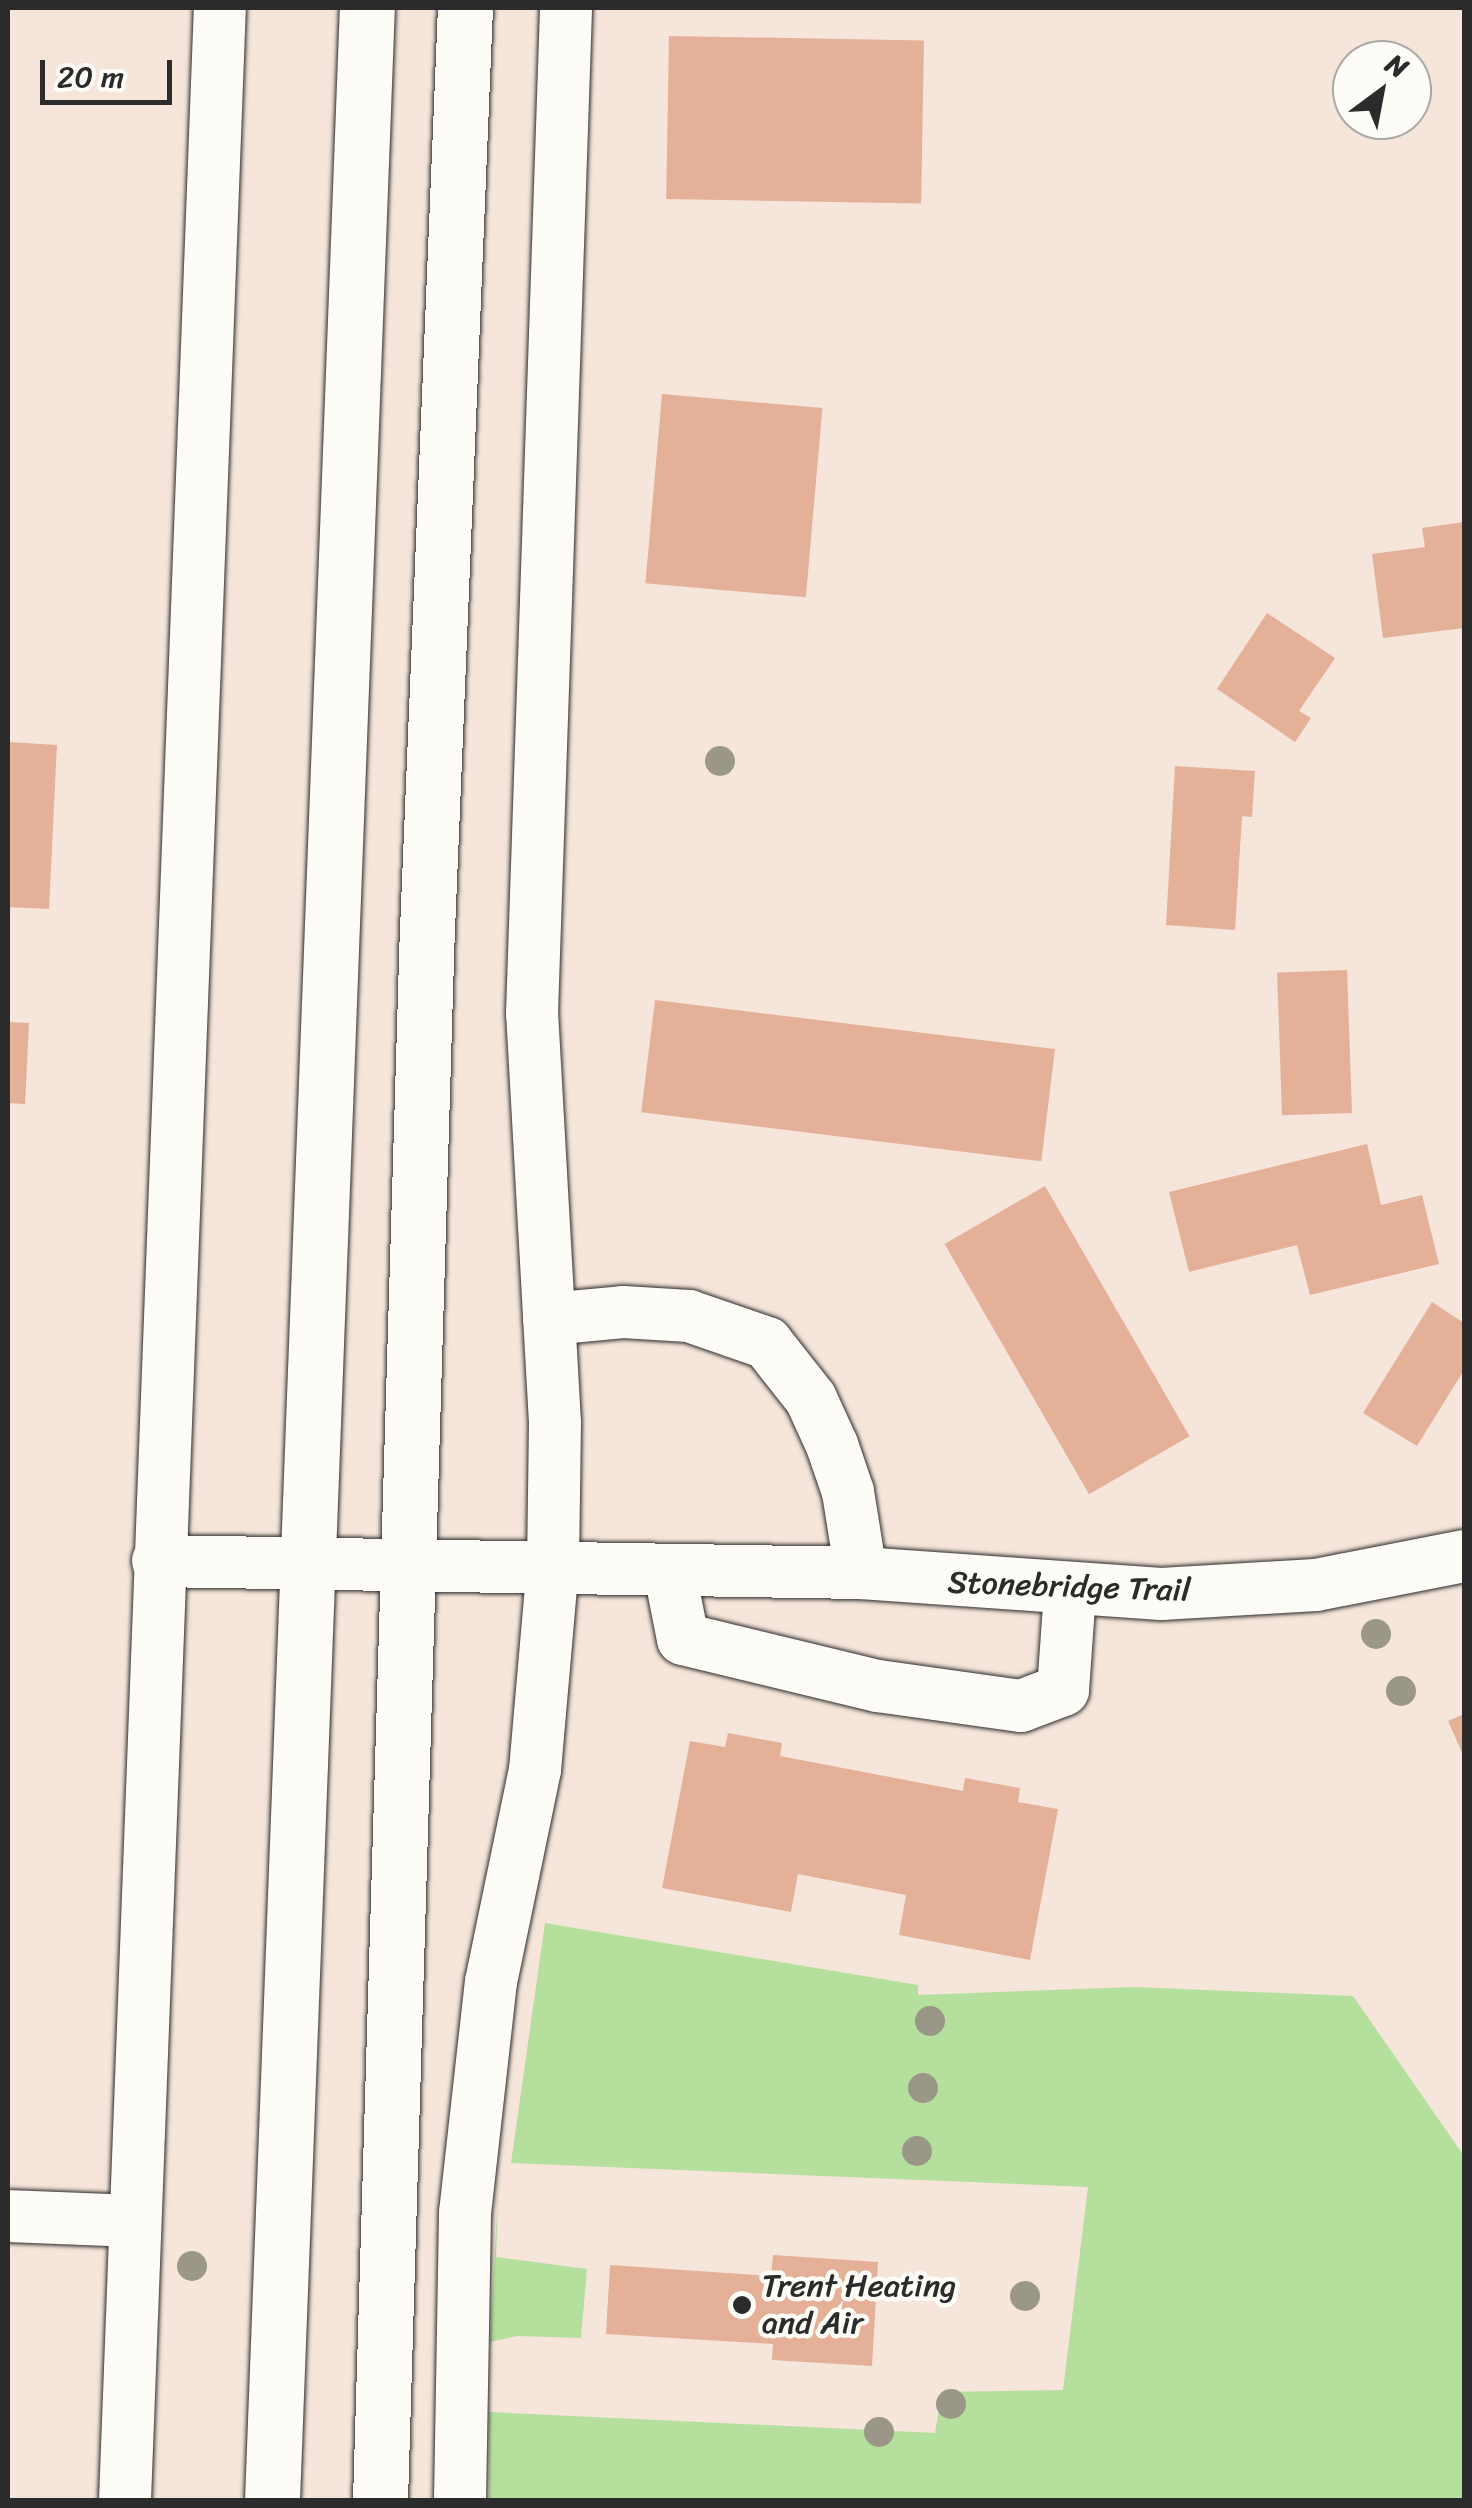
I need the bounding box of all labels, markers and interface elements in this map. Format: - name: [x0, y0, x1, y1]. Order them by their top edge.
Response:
- scale bar: [45, 40, 178, 102]
- north arrow: [1332, 40, 1432, 140]
- text: N: [1376, 40, 1418, 92]
- text: 20 m: [57, 50, 124, 104]
- street label: Stonebridge Trail: [947, 1564, 1191, 1610]
- place label: Trent Heating and Air: [762, 2268, 956, 2343]
- marker: Trent Heating and Air: [731, 2294, 753, 2316]

